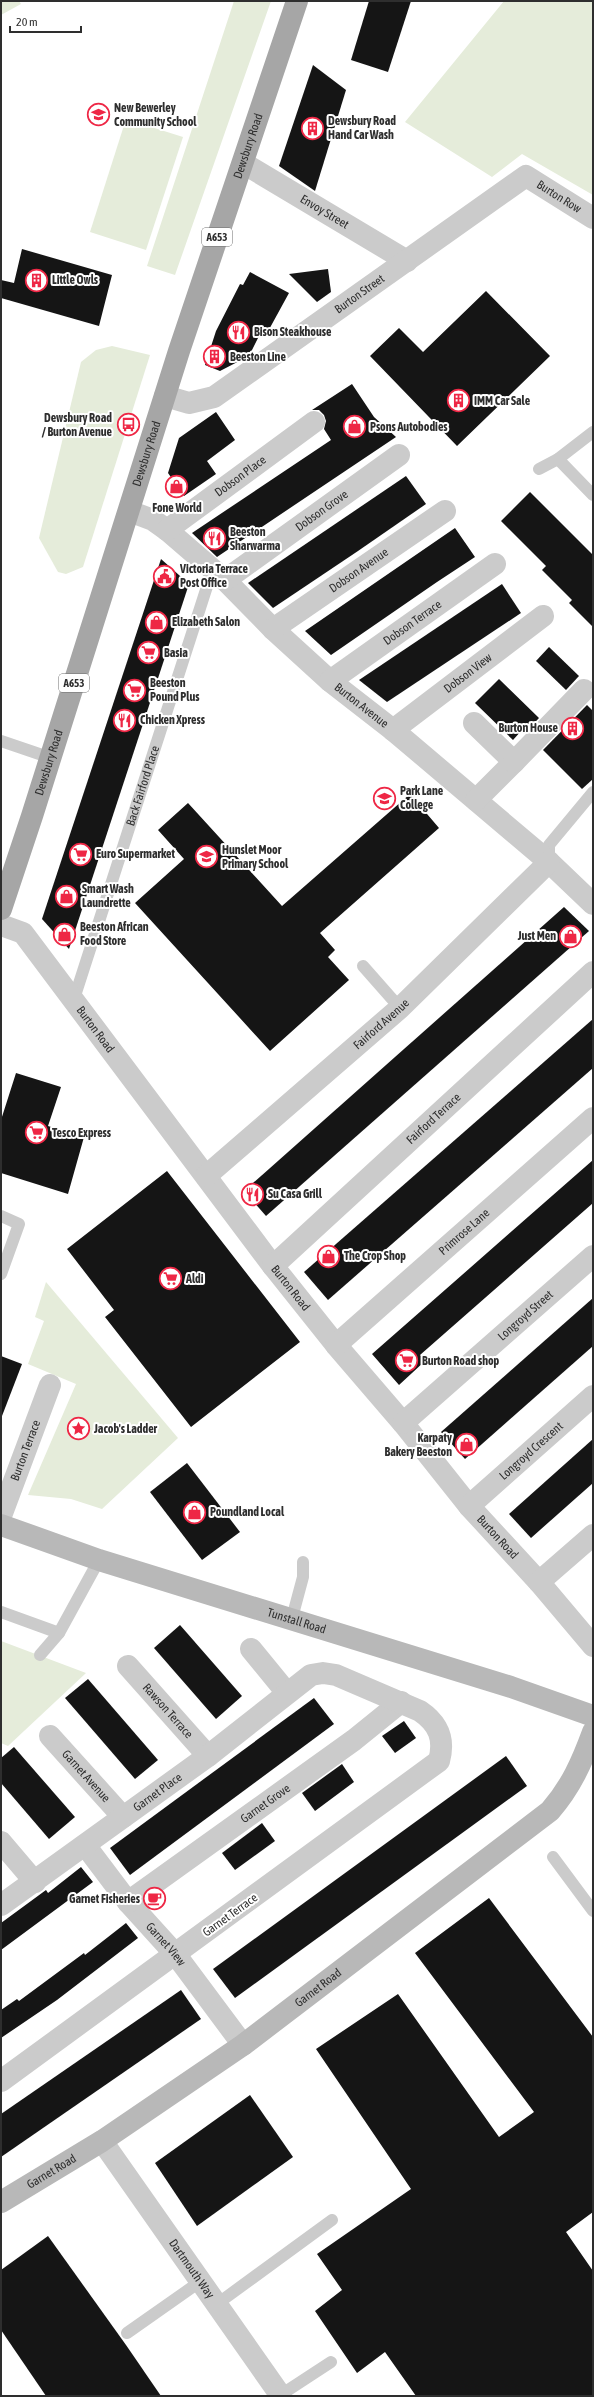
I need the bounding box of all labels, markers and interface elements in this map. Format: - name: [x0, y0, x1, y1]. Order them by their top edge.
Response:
- scale bar: [10, 8, 81, 34]
- text: 20 m: [16, 15, 38, 29]
- place label: New Bewerley Community School: [114, 101, 197, 129]
- school or university icon: New Bewerley Community School: [86, 102, 112, 128]
- street label: Dewsbury Road: [231, 112, 266, 181]
- place label: Dewsbury Road Hand Car Wash: [328, 114, 396, 142]
- building icon: Dewsbury Road Hand Car Wash: [300, 115, 326, 141]
- street label: Burton Row: [534, 177, 584, 216]
- street label: Envoy Street: [298, 192, 352, 232]
- road number: A653: [202, 228, 232, 246]
- building icon: Little Owls: [24, 267, 50, 293]
- street label: Burton Street: [332, 271, 388, 316]
- place label: Little Owls: [52, 273, 99, 287]
- restaurant icon: Bison Steakhouse: [226, 319, 252, 345]
- place label: Bison Steakhouse: [254, 325, 332, 339]
- building icon: Beeston Line: [202, 344, 228, 370]
- place label: Beeston Line: [230, 350, 286, 364]
- building icon: IMM Car Sale: [446, 388, 472, 414]
- place label: IMM Car Sale: [474, 394, 531, 408]
- place label: Dewsbury Road / Burton Avenue: [42, 411, 113, 439]
- bus stop icon: Dewsbury Road / Burton Avenue: [115, 412, 141, 438]
- shop icon: Psons Autobodies: [341, 414, 367, 440]
- street label: Dewsbury Road: [130, 419, 163, 488]
- place label: Psons Autobodies: [370, 420, 448, 434]
- street label: Dobson Place: [212, 453, 269, 500]
- shop icon: Fone World: [164, 474, 190, 500]
- street label: Dobson Grove: [293, 487, 351, 534]
- place label: Fone World: [152, 501, 202, 515]
- place label: Beeston Sharwarma: [230, 525, 281, 553]
- restaurant icon: Beeston Sharwarma: [202, 526, 228, 552]
- street label: Dobson Avenue: [326, 545, 391, 595]
- place label: Victoria Terrace Post Office: [179, 562, 248, 590]
- public building icon: Victoria Terrace Post Office: [152, 563, 178, 589]
- street label: Dobson Terrace: [381, 597, 444, 648]
- shop icon: Elizabeth Salon: [144, 609, 170, 635]
- place label: Elizabeth Salon: [172, 615, 240, 629]
- supermarket icon: Basia: [135, 640, 161, 666]
- place label: Basia: [164, 646, 188, 660]
- street label: Dobson View: [441, 650, 495, 696]
- road number: A653: [59, 674, 89, 692]
- place label: Beeston Pound Plus: [150, 676, 200, 704]
- supermarket icon: Beeston Pound Plus: [122, 677, 148, 703]
- street label: Burton Avenue: [332, 680, 391, 731]
- restaurant icon: Chicken Xpress: [112, 707, 138, 733]
- place label: Chicken Xpress: [140, 713, 206, 727]
- building icon: Burton House: [560, 715, 586, 741]
- place label: Burton House: [499, 721, 559, 735]
- street label: Dewsbury Road: [32, 728, 66, 797]
- street label: Back Fairford Place: [123, 744, 162, 828]
- place label: Park Lane College: [400, 784, 444, 812]
- school or university icon: Park Lane College: [372, 785, 398, 811]
- supermarket icon: Euro Supermarket: [68, 841, 94, 867]
- place label: Hunslet Moor Primary School: [222, 843, 289, 871]
- school or university icon: Hunslet Moor Primary School: [194, 844, 220, 870]
- place label: Euro Supermarket: [96, 847, 175, 861]
- place label: Smart Wash Laundrette: [82, 882, 134, 910]
- shop icon: Smart Wash Laundrette: [54, 883, 80, 909]
- place label: Beeston African Food Store: [80, 920, 149, 948]
- shop icon: Beeston African Food Store: [51, 921, 77, 947]
- shop icon: Just Men: [558, 923, 584, 949]
- place label: Just Men: [517, 929, 556, 943]
- street label: Fairford Avenue: [351, 996, 412, 1052]
- street label: Burton Road: [73, 1004, 117, 1055]
- street label: Fairford Terrace: [404, 1090, 464, 1147]
- supermarket icon: Tesco Express: [23, 1120, 49, 1146]
- place label: Tesco Express: [52, 1126, 112, 1140]
- restaurant icon: Su Casa Grill: [240, 1181, 266, 1207]
- place label: Su Casa Grill: [268, 1187, 323, 1201]
- street label: Primrose Lane: [436, 1206, 492, 1258]
- shop icon: The Crop Shop: [316, 1243, 342, 1269]
- place label: The Crop Shop: [344, 1249, 406, 1263]
- street label: Burton Road: [268, 1262, 313, 1314]
- supermarket icon: Aldi: [158, 1266, 184, 1292]
- place label: Aldi: [185, 1272, 204, 1286]
- street label: Longroyd Street: [495, 1287, 556, 1343]
- supermarket icon: Burton Road shop: [394, 1348, 420, 1374]
- place label: Burton Road shop: [422, 1354, 500, 1368]
- place icon: Jacob's Ladder: [66, 1416, 92, 1442]
- street label: Burton Terrace: [8, 1418, 43, 1483]
- street label: Longroyd Crescent: [496, 1419, 566, 1483]
- place label: Jacob's Ladder: [93, 1422, 158, 1436]
- place label: Karpaty Bakery Beeston: [385, 1431, 452, 1459]
- shop icon: Karpaty Bakery Beeston: [454, 1432, 480, 1458]
- shop icon: Poundland Local: [182, 1499, 208, 1525]
- place label: Poundland Local: [210, 1505, 285, 1519]
- street label: Burton Road: [474, 1512, 521, 1562]
- street label: Tunstall Road: [266, 1605, 328, 1637]
- street label: Rawson Terrace: [140, 1681, 196, 1741]
- street label: Garnet Avenue: [59, 1747, 113, 1805]
- street label: Garnet Place: [131, 1770, 185, 1814]
- street label: Garnet Grove: [238, 1781, 293, 1826]
- cafe icon: Garnet Fisheries: [142, 1886, 168, 1912]
- street label: Garnet Terrace: [200, 1890, 260, 1940]
- place label: Garnet Fisheries: [69, 1892, 141, 1906]
- street label: Garnet View: [143, 1920, 189, 1969]
- street label: Garnet Road: [292, 1966, 344, 2010]
- street label: Garnet Road: [24, 2151, 79, 2192]
- street label: Dartmouth Way: [166, 2236, 217, 2301]

